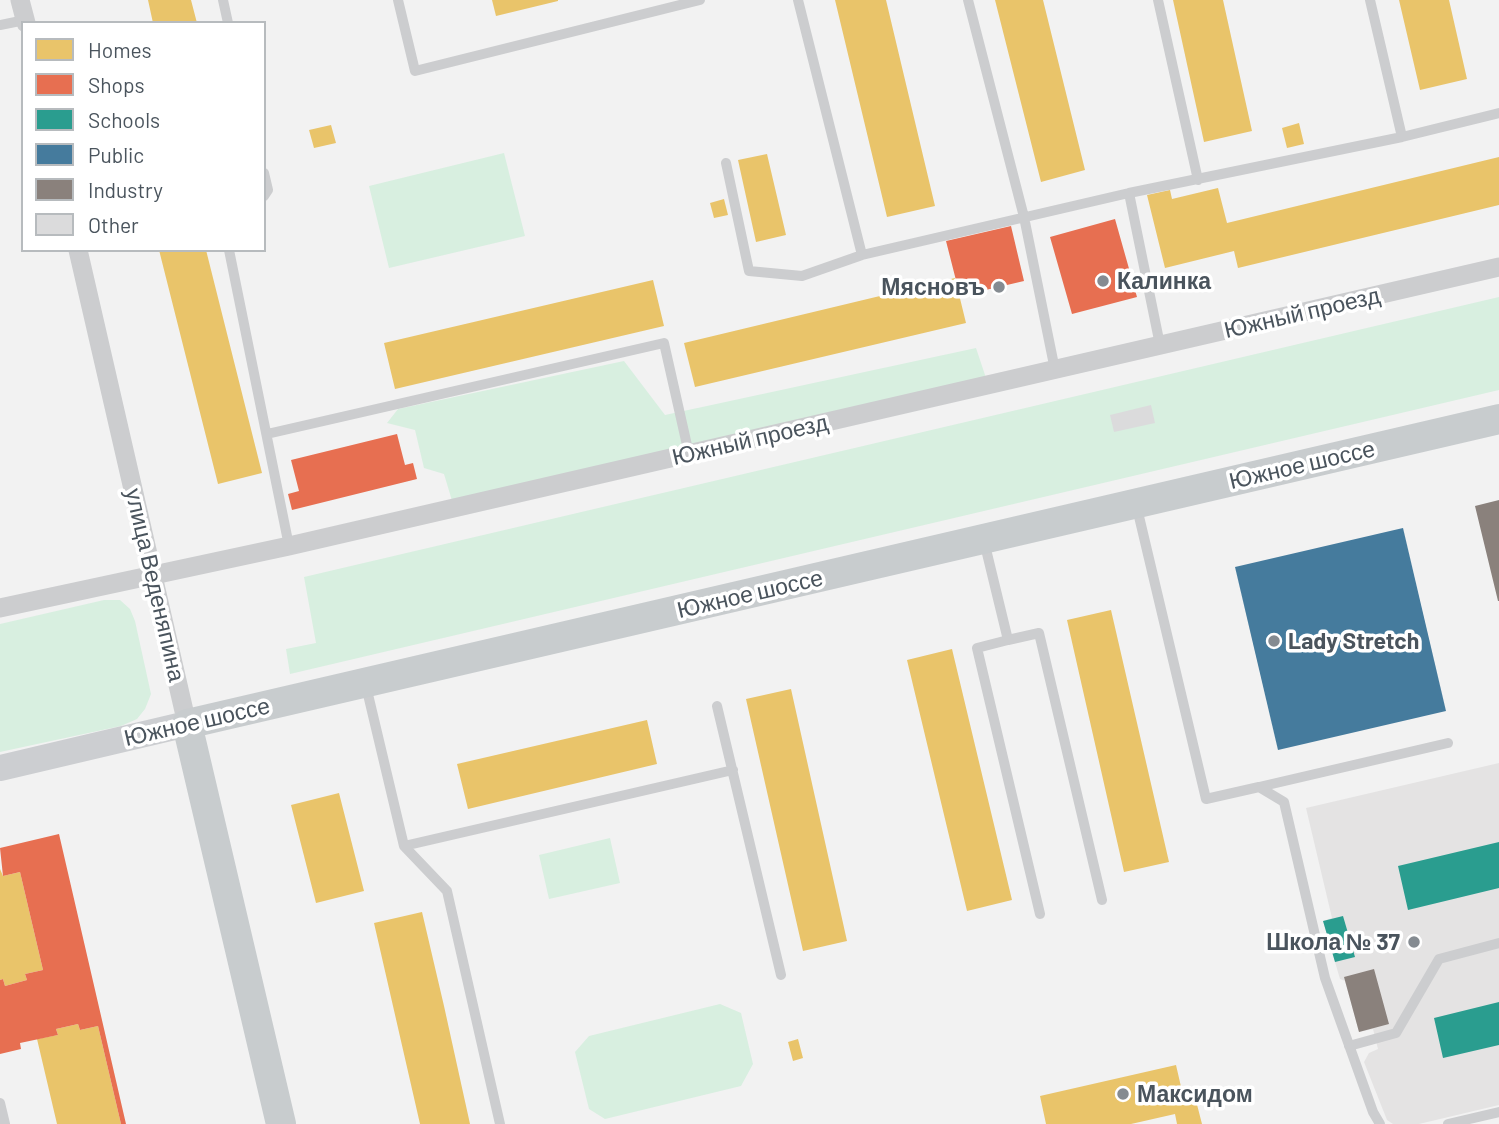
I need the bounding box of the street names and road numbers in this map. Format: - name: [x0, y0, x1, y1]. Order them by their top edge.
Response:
- street label: Южный проезд: [1221, 282, 1383, 344]
- street label: Южный проезд: [669, 409, 831, 471]
- street label: Южное шоссе: [1227, 435, 1377, 495]
- street label: улица Веденяпина: [119, 486, 191, 684]
- street label: Южное шоссе: [675, 564, 825, 624]
- street label: Южное шоссе: [122, 692, 272, 752]

